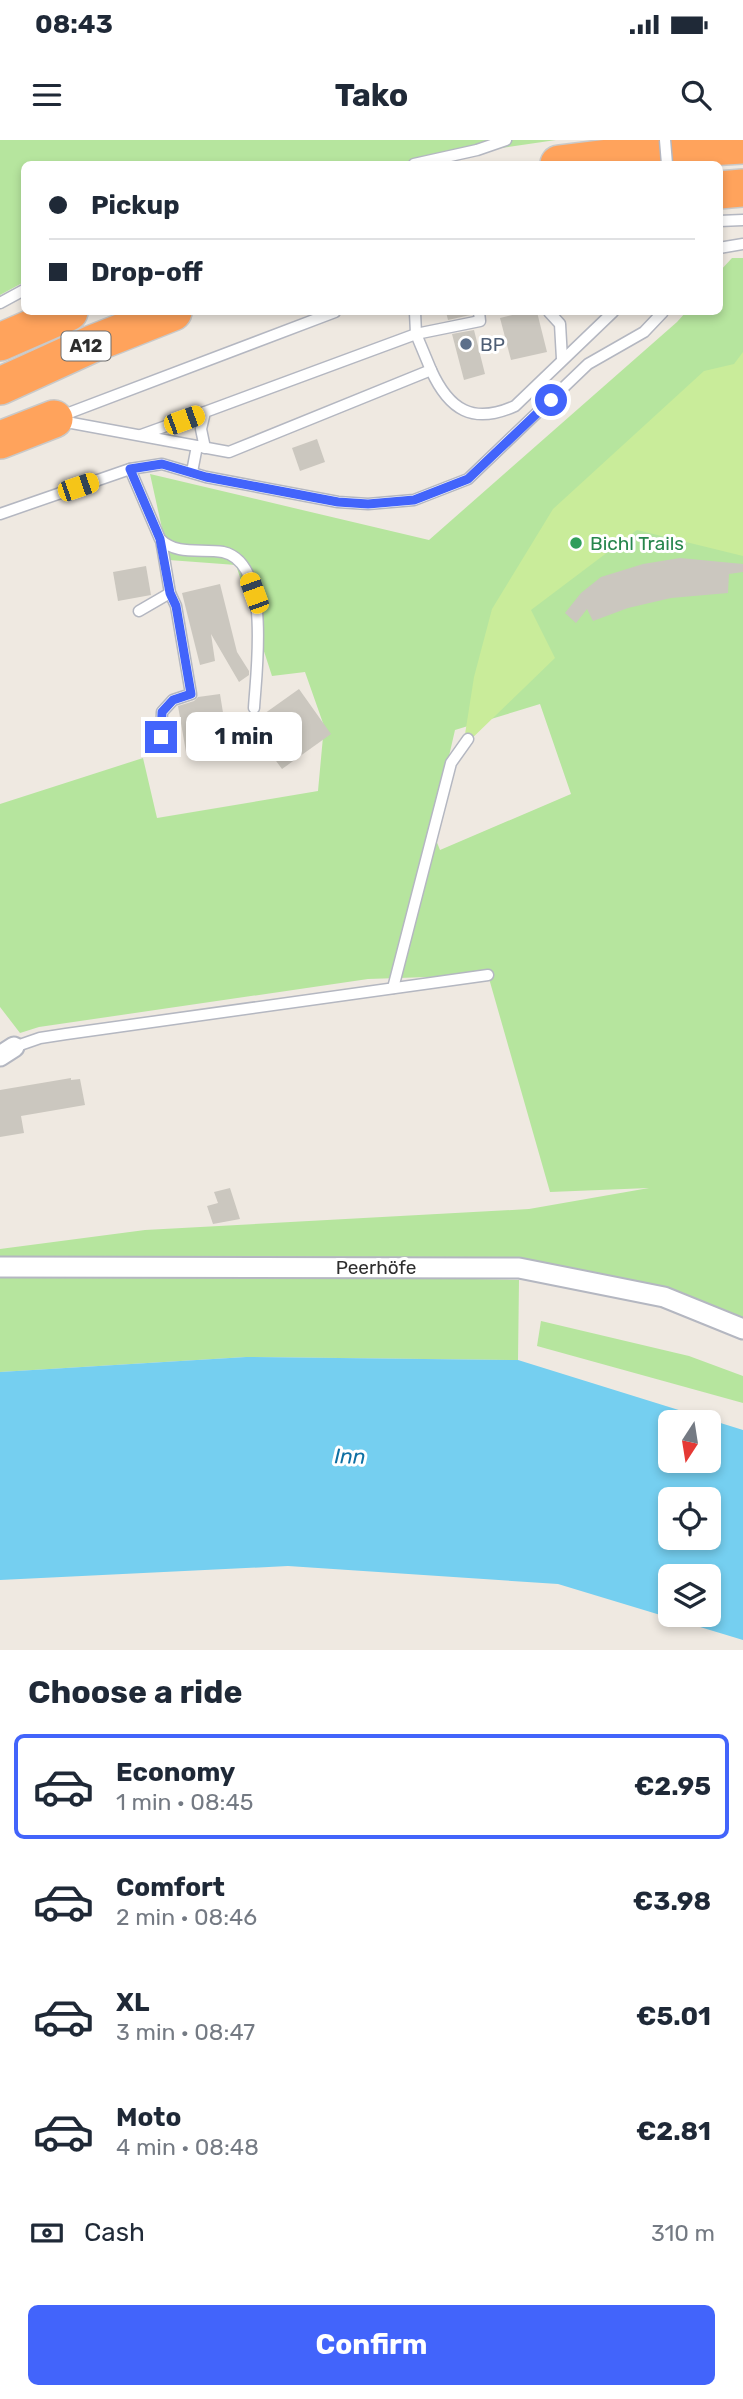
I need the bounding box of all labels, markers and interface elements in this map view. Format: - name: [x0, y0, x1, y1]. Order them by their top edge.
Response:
- text: 08:43: [35, 9, 113, 40]
- icon: menu: [28, 76, 66, 114]
- text: Tako: [335, 76, 408, 114]
- icon: search: [677, 76, 715, 114]
- text: Pickup: [91, 190, 180, 221]
- text: Drop-off: [91, 257, 203, 288]
- road number: A12: [62, 331, 110, 360]
- place label: BP: [480, 333, 505, 356]
- marker: BP: [458, 336, 474, 352]
- route start: [535, 384, 567, 416]
- car: [161, 403, 208, 437]
- car: [55, 470, 102, 504]
- place label: Bichl Trails: [590, 532, 684, 555]
- marker: Bichl Trails: [568, 535, 584, 551]
- car: [237, 570, 272, 616]
- callout: 1 min: [186, 712, 301, 762]
- route end: [145, 721, 177, 753]
- text: 1 min: [215, 722, 273, 750]
- street label: Peerhöfe: [336, 1256, 416, 1279]
- north arrow: [658, 1410, 721, 1474]
- map controls: [658, 1410, 721, 1627]
- water label: Inn: [334, 1443, 366, 1469]
- button: locate: [658, 1487, 721, 1550]
- button: layers: [658, 1564, 721, 1627]
- text: Choose a ride: [28, 1673, 242, 1711]
- icon: car: [32, 1755, 95, 1818]
- text: Economy: [116, 1757, 235, 1788]
- text: €2.95: [634, 1771, 711, 1802]
- text: 1 min · 08:45: [116, 1788, 253, 1816]
- icon: car: [32, 1870, 95, 1933]
- text: Comfort: [116, 1872, 225, 1903]
- text: €3.98: [633, 1886, 711, 1917]
- text: 2 min · 08:46: [116, 1903, 257, 1931]
- icon: car: [32, 1985, 95, 2048]
- text: XL: [116, 1987, 149, 2018]
- text: €5.01: [636, 2001, 711, 2032]
- text: 3 min · 08:47: [116, 2018, 255, 2046]
- icon: car: [32, 2100, 95, 2163]
- text: Moto: [116, 2102, 181, 2133]
- text: €2.81: [636, 2116, 711, 2147]
- text: 4 min · 08:48: [116, 2133, 259, 2161]
- icon: cash: [28, 2214, 66, 2252]
- text: Cash: [84, 2217, 145, 2248]
- text: 310 m: [651, 2219, 715, 2247]
- button: Confirm: [28, 2305, 715, 2385]

